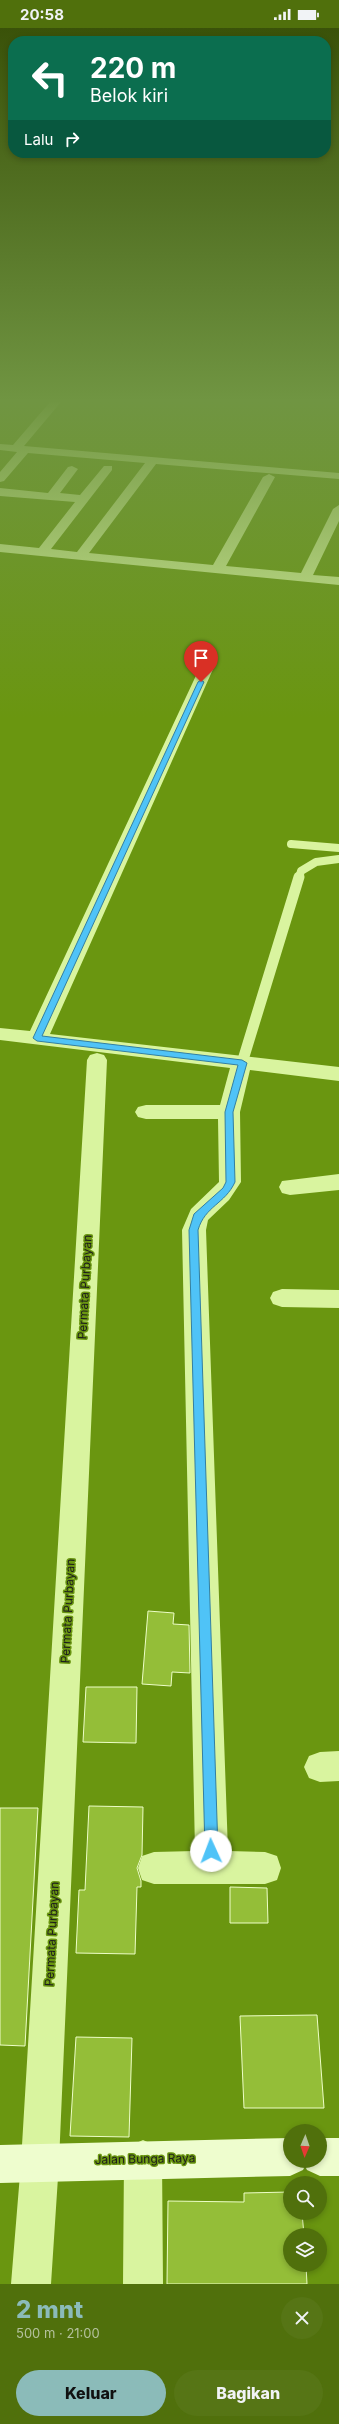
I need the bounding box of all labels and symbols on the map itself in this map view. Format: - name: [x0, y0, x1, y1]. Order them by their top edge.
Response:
- pin: [184, 641, 218, 682]
- street label: Permata Purbayan: [74, 1234, 95, 1340]
- street label: Permata Purbayan: [57, 1558, 78, 1664]
- position arrow: [190, 1830, 232, 1872]
- street label: Permata Purbayan: [41, 1881, 62, 1987]
- north arrow: [283, 2124, 327, 2168]
- street label: Jalan Bunga Raya: [94, 2150, 196, 2167]

